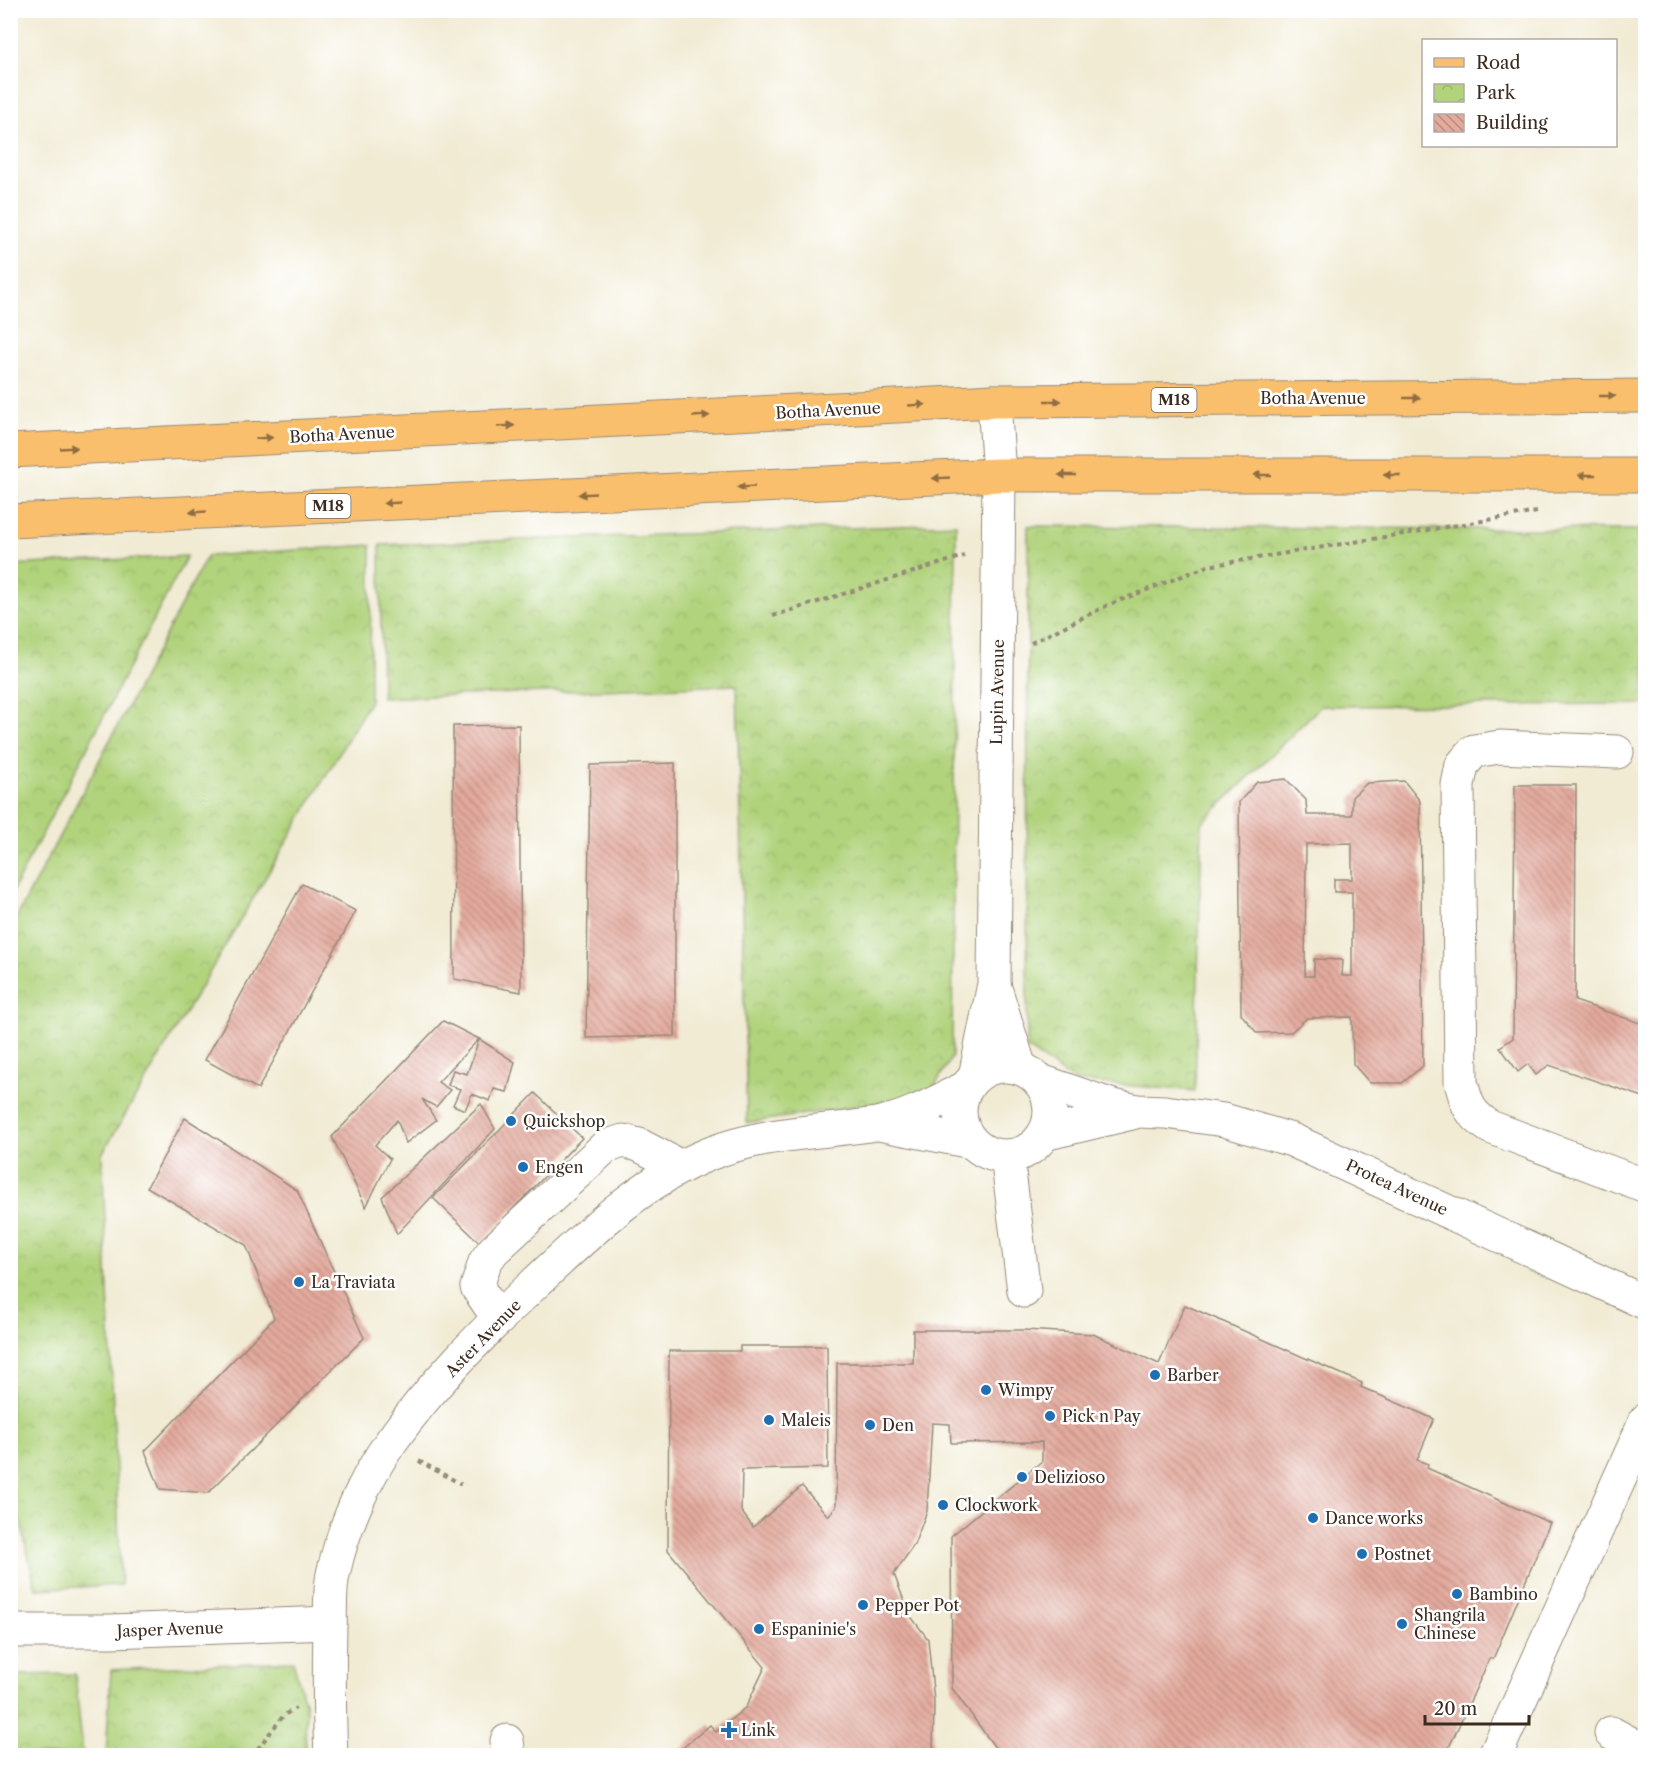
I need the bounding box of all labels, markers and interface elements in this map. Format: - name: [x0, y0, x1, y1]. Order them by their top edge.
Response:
- legend: [1422, 39, 1617, 147]
- text: Road: [1476, 52, 1521, 74]
- text: Park: [1476, 82, 1517, 104]
- text: Building: [1476, 112, 1548, 134]
- road number: M18: [1152, 388, 1196, 412]
- street label: Botha Avenue: [1260, 388, 1366, 408]
- one-way arrow: [1598, 391, 1617, 401]
- one-way arrow: [1403, 393, 1422, 402]
- one-way arrow: [1043, 396, 1062, 405]
- street label: Botha Avenue: [775, 397, 881, 423]
- one-way arrow: [907, 400, 926, 410]
- one-way arrow: [692, 411, 711, 420]
- street label: Botha Avenue: [289, 421, 395, 447]
- one-way arrow: [497, 421, 516, 430]
- one-way arrow: [254, 433, 273, 443]
- one-way arrow: [59, 443, 78, 452]
- one-way arrow: [1058, 470, 1077, 480]
- one-way arrow: [1253, 470, 1272, 480]
- one-way arrow: [1383, 470, 1402, 480]
- one-way arrow: [1578, 470, 1597, 480]
- one-way arrow: [931, 473, 950, 482]
- one-way arrow: [736, 482, 755, 491]
- one-way arrow: [578, 490, 597, 499]
- road number: M18: [306, 494, 350, 518]
- one-way arrow: [383, 499, 402, 508]
- one-way arrow: [188, 508, 207, 517]
- street label: Lupin Avenue: [986, 639, 1008, 745]
- place label: Quickshop: [523, 1111, 605, 1131]
- marker: Quickshop: [504, 1114, 518, 1128]
- street label: Protea Avenue: [1343, 1155, 1451, 1219]
- place label: Engen: [535, 1157, 583, 1177]
- marker: Engen: [516, 1160, 530, 1174]
- place label: La Traviata: [311, 1272, 396, 1292]
- marker: La Traviata: [292, 1275, 306, 1289]
- street label: Aster Avenue: [440, 1295, 525, 1382]
- place label: Barber: [1167, 1365, 1219, 1385]
- marker: Barber: [1148, 1368, 1162, 1382]
- place label: Wimpy: [997, 1380, 1055, 1400]
- marker: Wimpy: [979, 1383, 993, 1397]
- place label: Pick n Pay: [1062, 1406, 1142, 1426]
- marker: Pick n Pay: [1043, 1409, 1057, 1423]
- place label: Maleis: [781, 1410, 831, 1430]
- marker: Maleis: [762, 1413, 776, 1427]
- place label: Den: [882, 1415, 914, 1435]
- marker: Den: [863, 1418, 877, 1432]
- place label: Delizioso: [1034, 1467, 1105, 1487]
- marker: Delizioso: [1015, 1470, 1029, 1484]
- place label: Clockwork: [955, 1495, 1039, 1515]
- marker: Clockwork: [936, 1498, 950, 1512]
- place label: Dance works: [1325, 1508, 1423, 1528]
- marker: Dance works: [1306, 1511, 1320, 1525]
- place label: Postnet: [1374, 1544, 1431, 1564]
- marker: Postnet: [1355, 1547, 1369, 1561]
- place label: Bambino: [1469, 1584, 1538, 1604]
- marker: Bambino: [1450, 1587, 1464, 1601]
- place label: Pepper Pot: [875, 1595, 959, 1615]
- marker: Pepper Pot: [856, 1598, 870, 1612]
- place label: Shangrila Chinese: [1414, 1605, 1486, 1643]
- street label: Jasper Avenue: [113, 1617, 224, 1641]
- marker: Shangrila Chinese: [1395, 1617, 1409, 1631]
- place label: Espaninie's: [771, 1619, 856, 1639]
- marker: Espaninie's: [752, 1622, 766, 1636]
- scale bar: [1425, 1688, 1528, 1726]
- text: 20 m: [1434, 1698, 1478, 1720]
- place label: Link: [741, 1720, 776, 1740]
- marker: Link: [722, 1723, 736, 1737]

